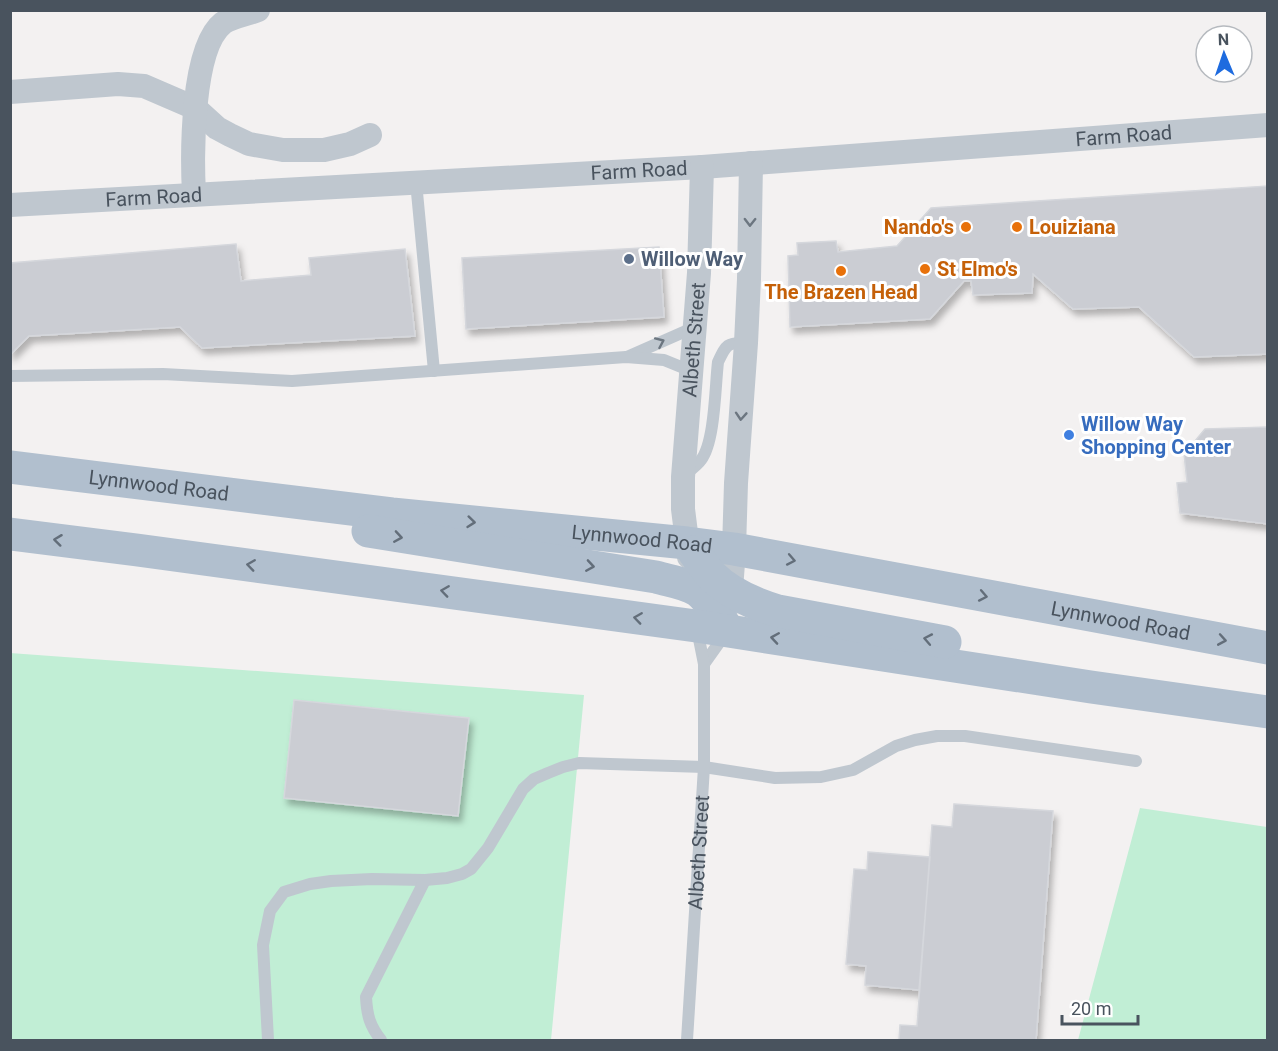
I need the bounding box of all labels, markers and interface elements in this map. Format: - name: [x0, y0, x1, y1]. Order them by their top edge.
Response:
- north arrow: [1194, 24, 1254, 84]
- text: N: [1218, 30, 1229, 49]
- street label: Farm Road: [1075, 120, 1173, 151]
- street label: Farm Road: [590, 156, 688, 185]
- street label: Farm Road: [105, 182, 203, 212]
- place label: Nando's: [884, 215, 954, 239]
- place label: Louiziana: [1029, 215, 1116, 239]
- one-way arrow: [744, 217, 756, 226]
- marker: Nando's: [959, 220, 973, 234]
- marker: Louiziana: [1010, 220, 1024, 234]
- place label: Willow Way: [641, 247, 744, 271]
- marker: Willow Way: [622, 252, 636, 266]
- place label: St Elmo's: [937, 257, 1018, 281]
- marker: St Elmo's: [918, 262, 932, 276]
- marker: The Brazen Head: [834, 264, 848, 278]
- place label: The Brazen Head: [764, 280, 918, 304]
- street label: Albeth Street: [677, 281, 710, 398]
- one-way arrow: [654, 337, 665, 349]
- one-way arrow: [735, 412, 748, 421]
- place label: Willow Way Shopping Center: [1081, 412, 1232, 459]
- marker: Willow Way Shopping Center: [1062, 428, 1076, 442]
- street label: Lynnwood Road: [87, 465, 230, 506]
- one-way arrow: [467, 515, 476, 528]
- street label: Lynnwood Road: [571, 520, 714, 558]
- one-way arrow: [393, 530, 402, 542]
- one-way arrow: [53, 534, 63, 547]
- one-way arrow: [786, 553, 796, 566]
- one-way arrow: [247, 560, 256, 572]
- one-way arrow: [586, 560, 595, 572]
- one-way arrow: [440, 586, 449, 598]
- one-way arrow: [978, 589, 988, 602]
- street label: Lynnwood Road: [1049, 596, 1192, 645]
- one-way arrow: [633, 612, 642, 624]
- one-way arrow: [770, 632, 779, 644]
- one-way arrow: [923, 633, 933, 646]
- one-way arrow: [1217, 633, 1227, 646]
- street label: Albeth Street: [683, 794, 714, 911]
- scale bar: [1062, 988, 1138, 1026]
- text: 20 m: [1071, 998, 1111, 1019]

